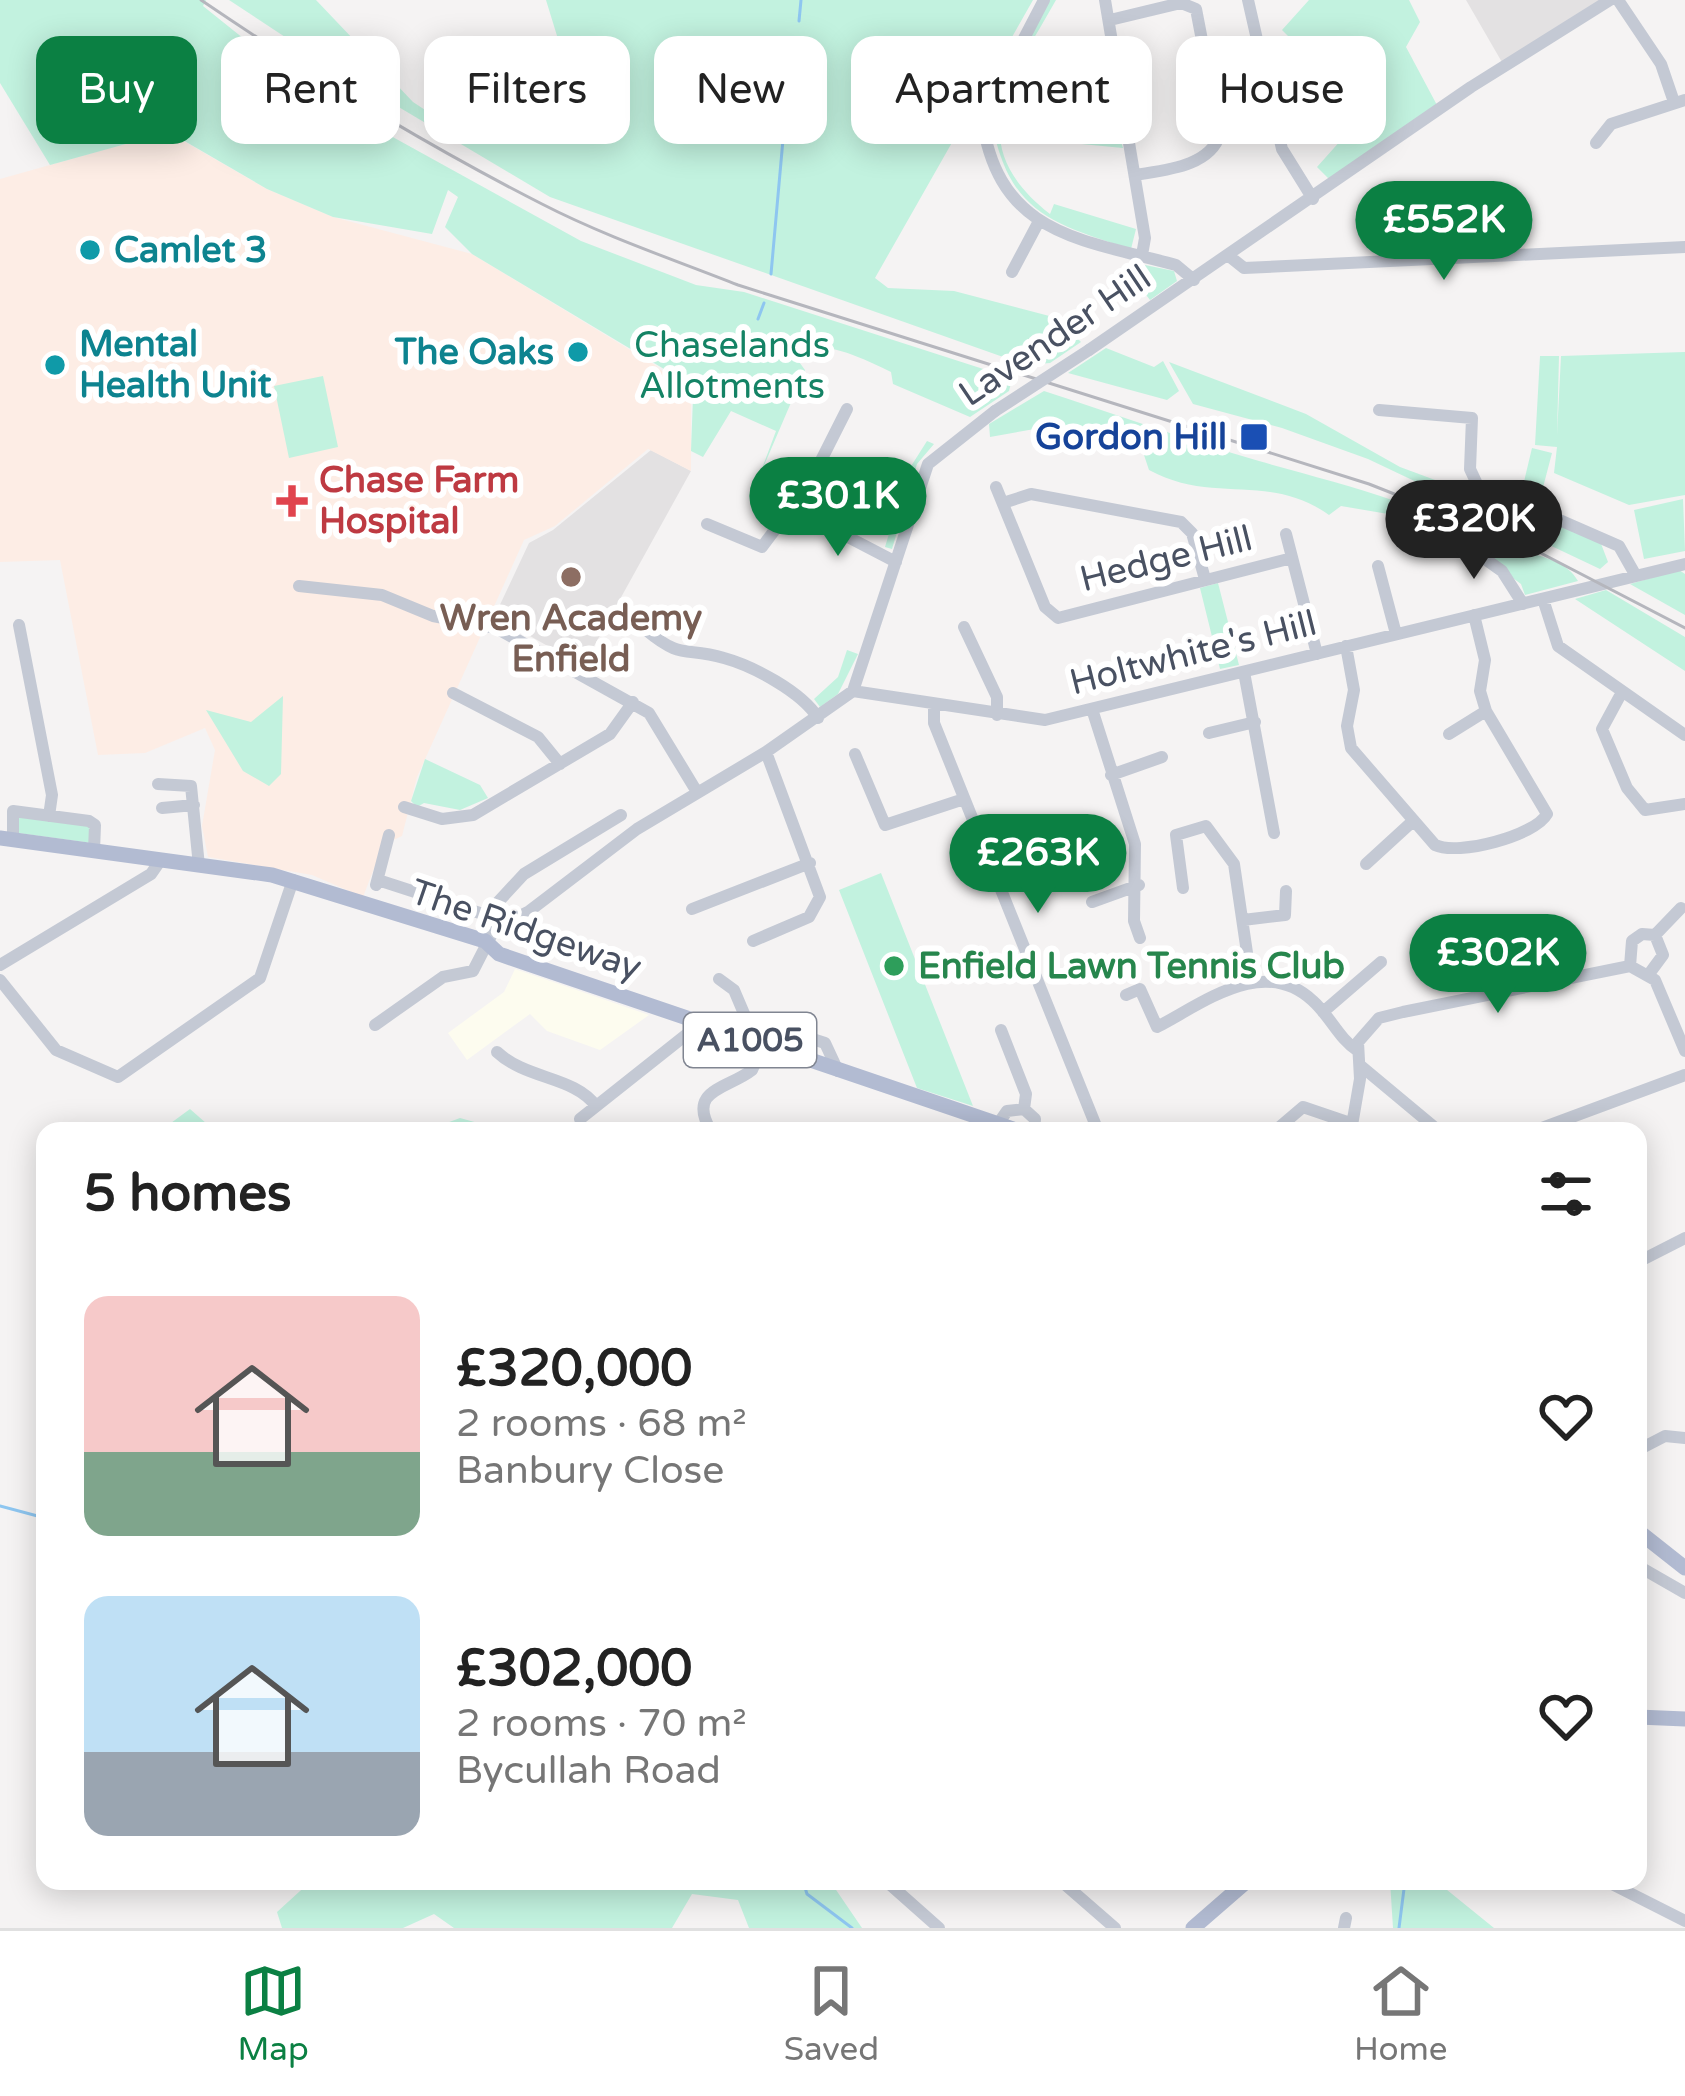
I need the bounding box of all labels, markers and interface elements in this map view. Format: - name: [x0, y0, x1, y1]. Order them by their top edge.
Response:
- chip: Buy: [36, 36, 197, 144]
- chip: Rent: [221, 36, 400, 144]
- chip: Filters: [424, 36, 630, 144]
- chip: New: [654, 36, 827, 144]
- chip: Apartment: [851, 36, 1152, 144]
- chip: House: [1176, 36, 1386, 144]
- pin: £552K: [1360, 181, 1528, 283]
- text: £552K: [1382, 196, 1506, 243]
- place label: Camlet 3: [114, 229, 267, 272]
- marker: Camlet 3: [77, 237, 103, 263]
- street label: Lavender Hill: [951, 256, 1159, 416]
- place label: Mental Health Unit: [79, 323, 272, 407]
- park label: Chaselands Allotments: [634, 324, 830, 408]
- place label: The Oaks: [394, 331, 554, 374]
- marker: The Oaks: [565, 339, 591, 365]
- marker: Mental Health Unit: [42, 352, 68, 378]
- place label: Gordon Hill: [1035, 416, 1227, 459]
- marker: Gordon Hill: [1238, 421, 1270, 453]
- pin: £301K: [754, 457, 922, 559]
- place label: Chase Farm Hospital: [319, 459, 519, 543]
- text: £301K: [776, 472, 900, 519]
- pin: £320K: [1390, 480, 1558, 582]
- marker: Chase Farm Hospital: [276, 485, 308, 517]
- text: £320K: [1412, 495, 1536, 542]
- street label: Hedge Hill: [1075, 517, 1257, 601]
- marker: Wren Academy Enfield: [558, 564, 584, 590]
- place label: Wren Academy Enfield: [440, 597, 702, 681]
- street label: Holtwhite's Hill: [1065, 602, 1321, 704]
- pin: £263K: [954, 814, 1122, 916]
- text: £263K: [976, 829, 1100, 876]
- street label: The Ridgeway: [405, 870, 647, 990]
- pin: £302K: [1414, 914, 1582, 1016]
- text: £302K: [1436, 929, 1560, 976]
- place label: Enfield Lawn Tennis Club: [918, 945, 1345, 988]
- marker: Enfield Lawn Tennis Club: [881, 953, 907, 979]
- road number: A1005: [684, 1013, 816, 1067]
- icon: filters: [1533, 1161, 1599, 1227]
- text: 5 homes: [84, 1163, 292, 1225]
- text: £320,000: [456, 1338, 692, 1400]
- icon: home: [180, 1344, 324, 1488]
- icon: heart: [1533, 1383, 1599, 1449]
- text: 2 rooms · 68 m²: [456, 1400, 747, 1447]
- text: Banbury Close: [456, 1447, 724, 1494]
- text: £302,000: [456, 1638, 692, 1700]
- icon: home: [180, 1644, 324, 1788]
- icon: heart: [1533, 1683, 1599, 1749]
- text: 2 rooms · 70 m²: [456, 1700, 747, 1747]
- text: Bycullah Road: [456, 1747, 721, 1794]
- tab: Map: [237, 1958, 309, 2069]
- tab: Saved: [784, 1958, 879, 2069]
- tab: Home: [1354, 1958, 1448, 2069]

